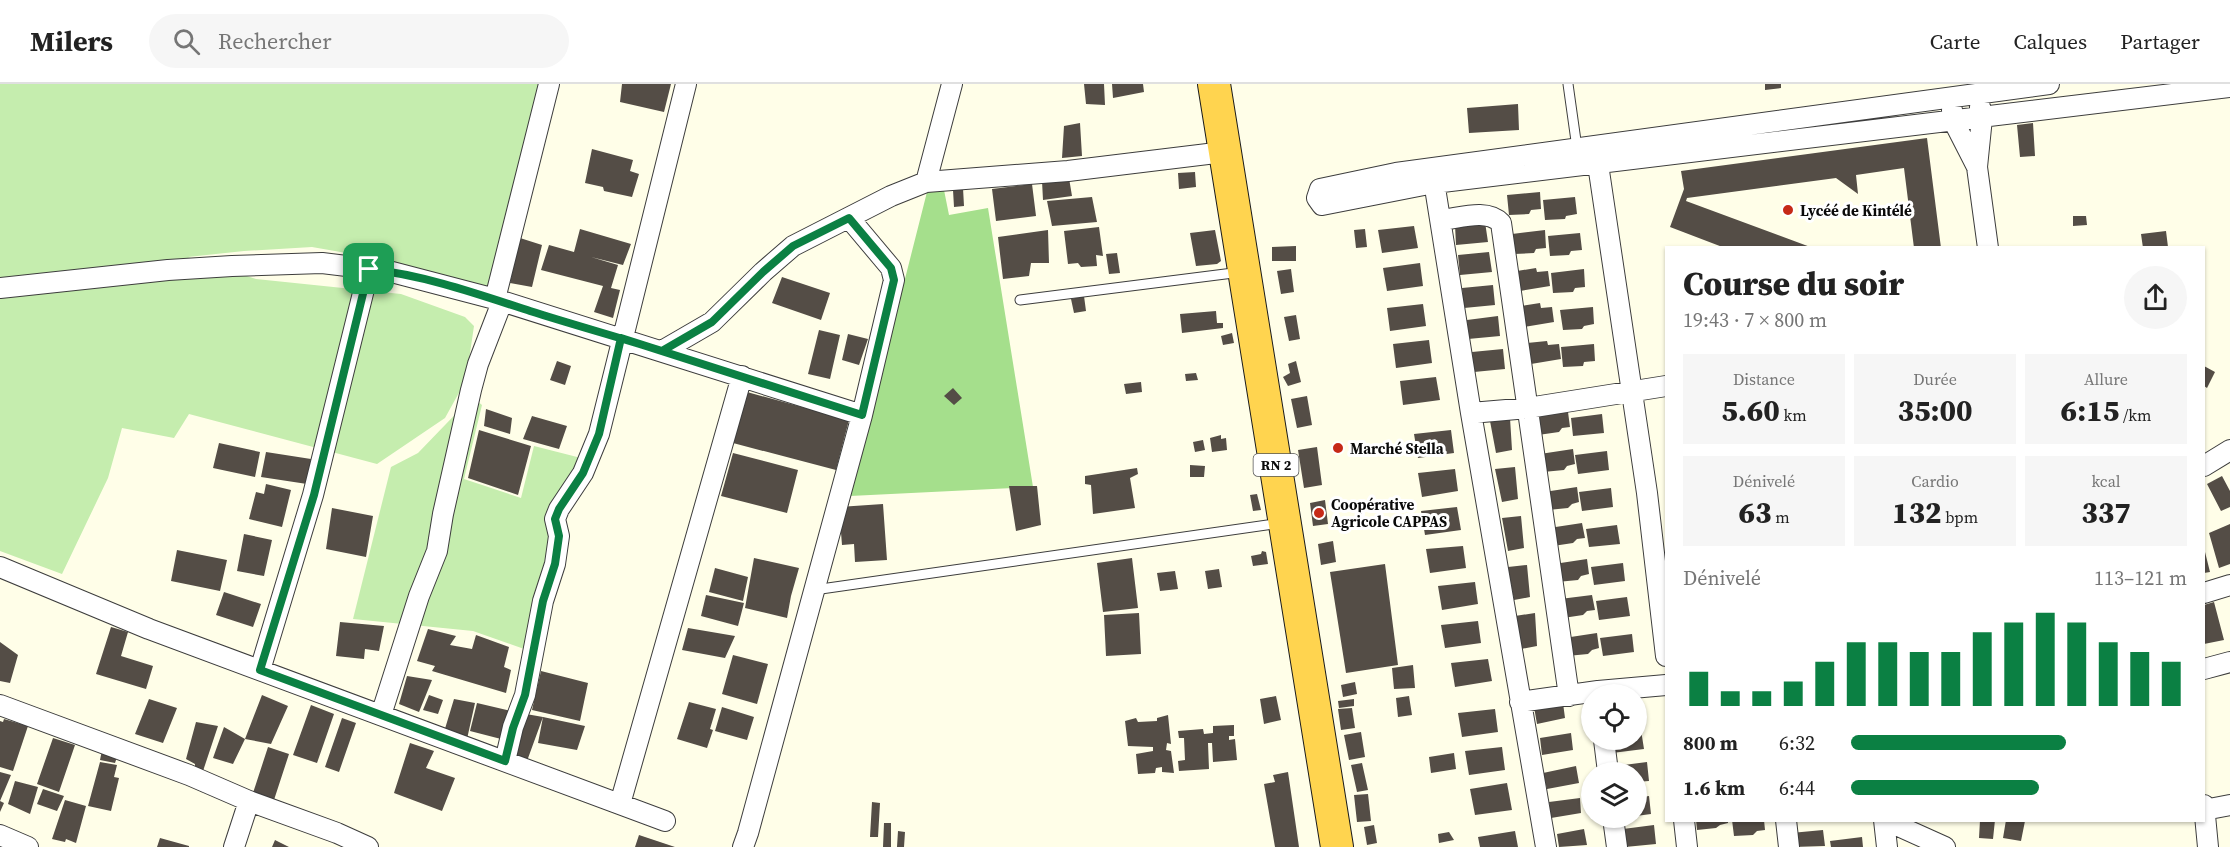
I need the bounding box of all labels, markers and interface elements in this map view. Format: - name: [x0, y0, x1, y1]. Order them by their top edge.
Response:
- search box: [149, 14, 569, 68]
- text: Milers: [30, 22, 113, 60]
- icon: search: [170, 25, 203, 58]
- text: Rechercher: [218, 26, 332, 56]
- text: Carte: [1930, 27, 1980, 56]
- text: Calques: [2013, 27, 2087, 56]
- text: Partager: [2120, 27, 2200, 56]
- place label: Lycéé de Kintélé: [1800, 200, 1912, 221]
- marker: Lycéé de Kintélé: [1781, 203, 1795, 217]
- pin: [343, 243, 394, 294]
- icon: arrive: [352, 252, 385, 285]
- text: Course du soir: [1683, 261, 1904, 306]
- button: share: [2124, 266, 2187, 329]
- text: 19:43 · 7 × 800 m: [1683, 306, 1827, 334]
- text: Distance: [1733, 368, 1795, 390]
- text: Durée: [1913, 368, 1957, 390]
- text: Allure: [2084, 368, 2128, 390]
- text: 5.60: [1721, 390, 1780, 431]
- text: 35:00: [1897, 390, 1973, 431]
- text: 6:15: [2061, 390, 2119, 431]
- text: km: [1780, 404, 1807, 426]
- text: /km: [2119, 404, 2151, 426]
- place label: Marché Stella: [1350, 438, 1445, 459]
- marker: Marché Stella: [1331, 441, 1345, 455]
- road number: RN 2: [1254, 454, 1298, 476]
- text: Dénivelé: [1733, 470, 1795, 492]
- text: Cardio: [1911, 470, 1959, 492]
- text: kcal: [2091, 470, 2121, 492]
- text: 63: [1738, 492, 1771, 533]
- text: 132: [1892, 492, 1942, 533]
- text: 337: [2081, 492, 2131, 533]
- place label: Coopérative Agricole CAPPAS: [1331, 494, 1447, 532]
- marker: Coopérative Agricole CAPPAS: [1312, 506, 1326, 520]
- text: m: [1771, 506, 1790, 528]
- text: bpm: [1942, 506, 1978, 528]
- text: Dénivelé: [1683, 564, 1761, 592]
- text: 113–121 m: [2094, 564, 2187, 592]
- map controls: [1581, 684, 1647, 828]
- button: locate: [1581, 684, 1647, 750]
- text: 800 m: [1683, 729, 1738, 757]
- text: 6:32: [1779, 729, 1815, 757]
- button: layers: [1581, 762, 1647, 828]
- text: 1.6 km: [1683, 774, 1745, 802]
- text: 6:44: [1779, 774, 1815, 802]

